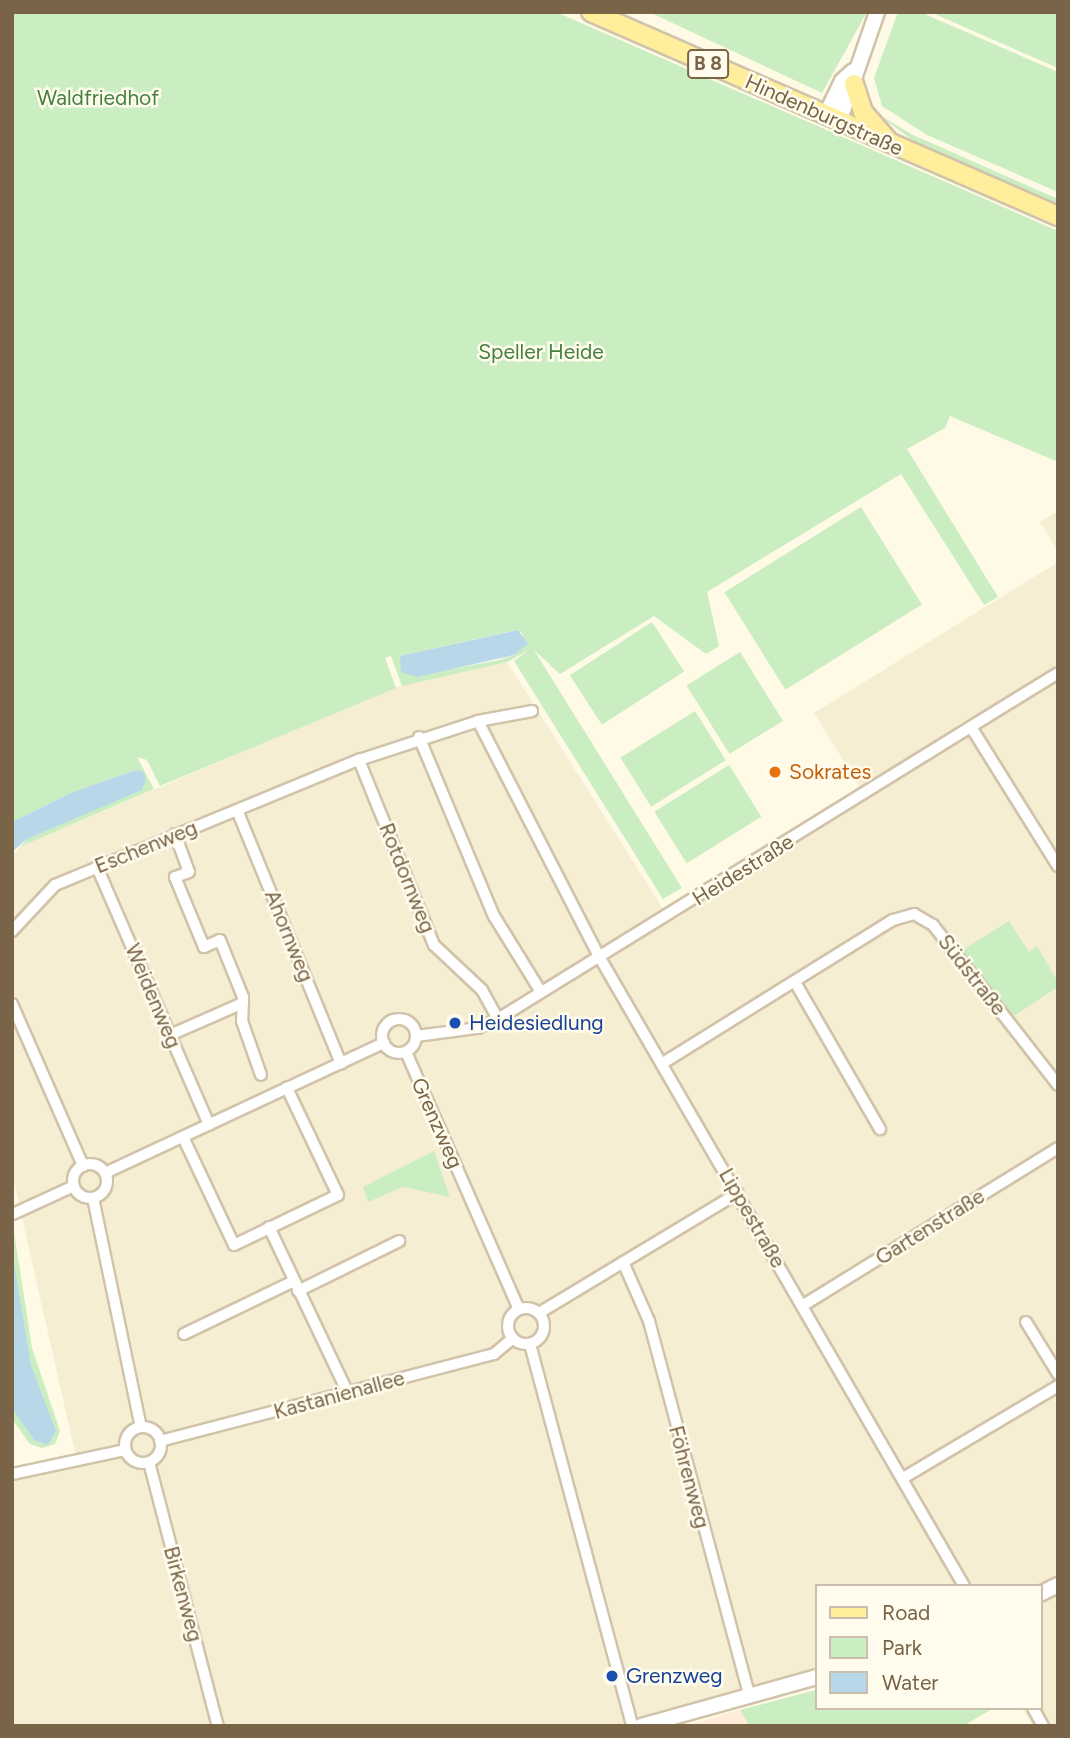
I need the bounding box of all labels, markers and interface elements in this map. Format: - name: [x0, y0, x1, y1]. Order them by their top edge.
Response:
- road number: B 8: [687, 48, 729, 80]
- street label: Hindenburgstraße: [741, 69, 907, 161]
- park label: Waldfriedhof: [37, 85, 159, 111]
- park label: Speller Heide: [478, 339, 604, 365]
- place label: Sokrates: [789, 759, 871, 785]
- marker: Sokrates: [767, 764, 783, 780]
- street label: Eschenweg: [91, 815, 201, 879]
- street label: Rotdornweg: [374, 819, 440, 937]
- street label: Heidestraße: [688, 829, 798, 911]
- street label: Ahornweg: [259, 886, 319, 986]
- street label: Südstraße: [933, 930, 1011, 1020]
- street label: Weidenweg: [120, 940, 186, 1052]
- place label: Heidesiedlung: [469, 1010, 604, 1036]
- marker: Heidesiedlung: [447, 1015, 463, 1031]
- street label: Grenzweg: [406, 1074, 468, 1172]
- street label: Lippestraße: [713, 1164, 791, 1272]
- street label: Gartenstraße: [871, 1184, 989, 1270]
- street label: Kastanienallee: [271, 1365, 407, 1425]
- street label: Föhrenweg: [663, 1423, 715, 1531]
- street label: Birkenweg: [158, 1544, 208, 1644]
- legend: [814, 1584, 1042, 1710]
- text: Road: [882, 1600, 930, 1625]
- text: Park: [882, 1635, 922, 1660]
- place label: Grenzweg: [626, 1663, 723, 1689]
- marker: Grenzweg: [604, 1668, 620, 1684]
- text: Water: [882, 1670, 938, 1695]

